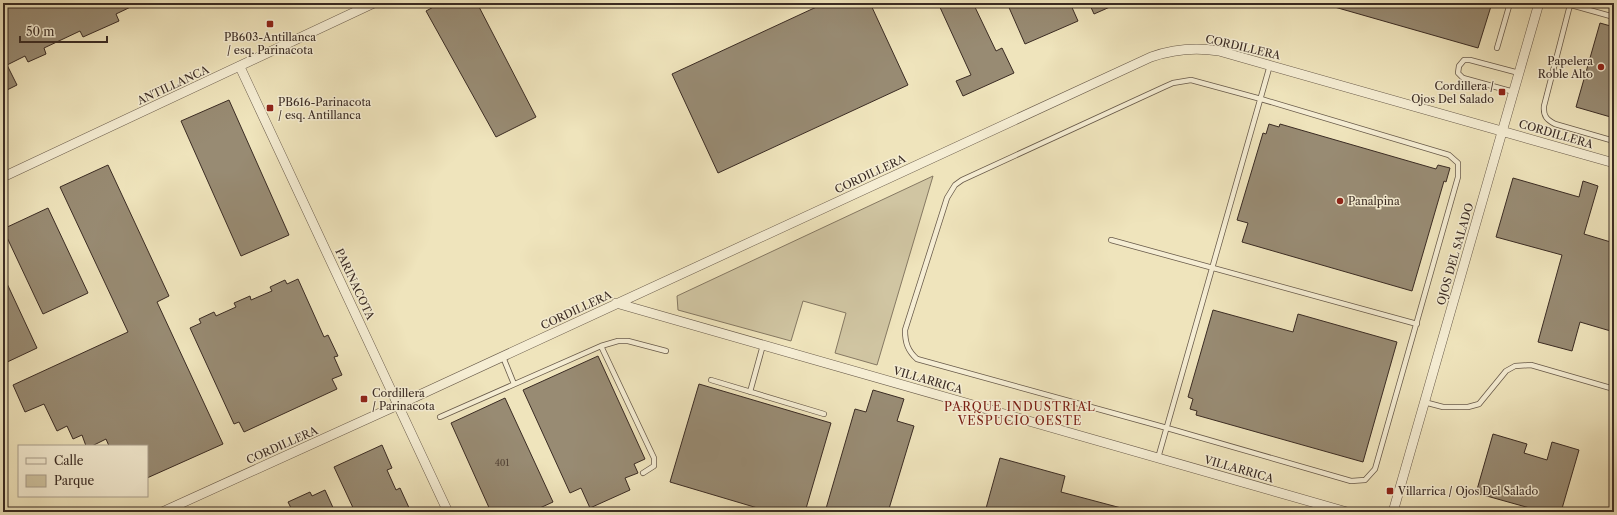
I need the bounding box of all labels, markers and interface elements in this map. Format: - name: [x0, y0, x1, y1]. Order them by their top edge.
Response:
- scale bar: [20, 18, 107, 44]
- marker: PB603-Antillanca / esq. Parinacota: [265, 19, 275, 29]
- text: 50 m: [26, 24, 55, 39]
- place label: PB603-Antillanca / esq. Parinacota: [224, 30, 316, 57]
- street label: CORDILLERA: [1204, 32, 1283, 63]
- place label: Papelera Roble Alto: [1538, 54, 1593, 81]
- street label: ANTILLANCA: [134, 62, 212, 108]
- marker: Papelera Roble Alto: [1596, 62, 1606, 72]
- place label: Cordillera / Ojos Del Salado: [1411, 79, 1494, 106]
- marker: Cordillera / Ojos Del Salado: [1497, 87, 1507, 97]
- place label: PB616-Parinacota / esq. Antillanca: [278, 95, 371, 122]
- marker: PB616-Parinacota / esq. Antillanca: [265, 103, 275, 113]
- street label: CORDILLERA: [1517, 117, 1596, 152]
- street label: CORDILLERA: [832, 151, 908, 197]
- place label: Panalpina: [1348, 194, 1400, 208]
- marker: Panalpina: [1335, 196, 1345, 206]
- street label: OJOS DEL SALADO: [1434, 201, 1476, 307]
- street label: PARINACOTA: [332, 246, 378, 323]
- street label: CORDILLERA: [538, 287, 614, 333]
- street label: VILLARRICA: [891, 363, 965, 397]
- place label: Cordillera / Parinacota: [372, 386, 435, 413]
- marker: Cordillera / Parinacota: [359, 394, 369, 404]
- district label: PARQUE INDUSTRIAL VESPUCIO OESTE: [944, 399, 1096, 428]
- street label: CORDILLERA: [244, 423, 321, 467]
- legend: [18, 445, 148, 497]
- street label: VILLARRICA: [1202, 452, 1276, 486]
- text: Calle: [54, 453, 84, 468]
- house number: 401: [495, 457, 510, 468]
- text: Parque: [54, 473, 95, 488]
- place label: Villarrica / Ojos Del Salado: [1397, 484, 1539, 498]
- marker: Villarrica / Ojos Del Salado: [1385, 486, 1395, 496]

